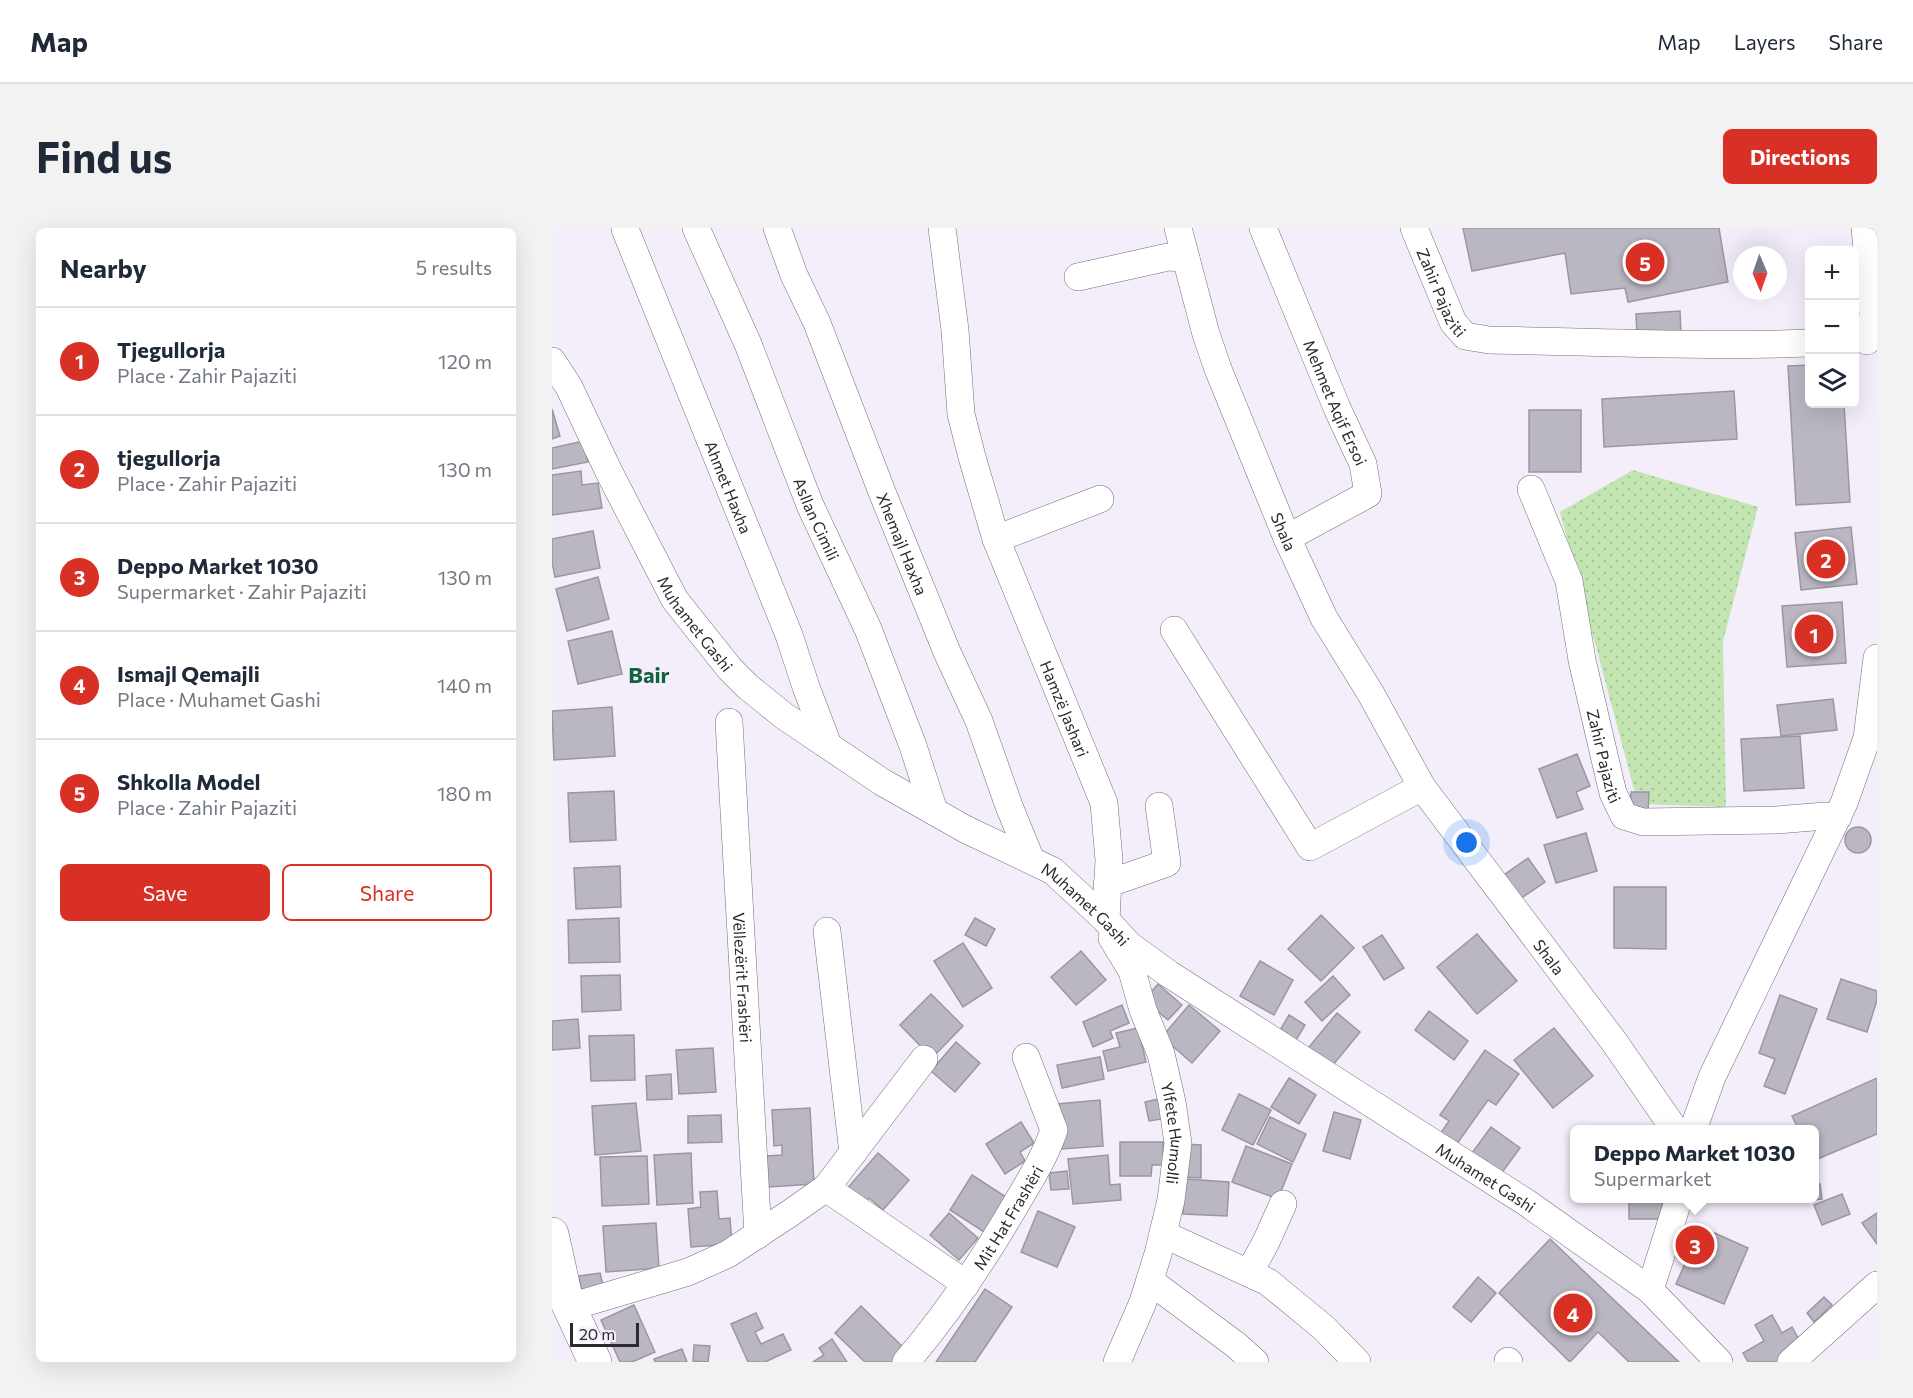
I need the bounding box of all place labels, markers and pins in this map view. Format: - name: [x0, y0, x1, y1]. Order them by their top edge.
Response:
- pin: 5: [1626, 240, 1664, 285]
- pin: 2: [1806, 536, 1846, 582]
- pin: 1: [1794, 612, 1834, 656]
- pin: 3: [1676, 1222, 1714, 1268]
- pin: 4: [1554, 1290, 1592, 1336]

